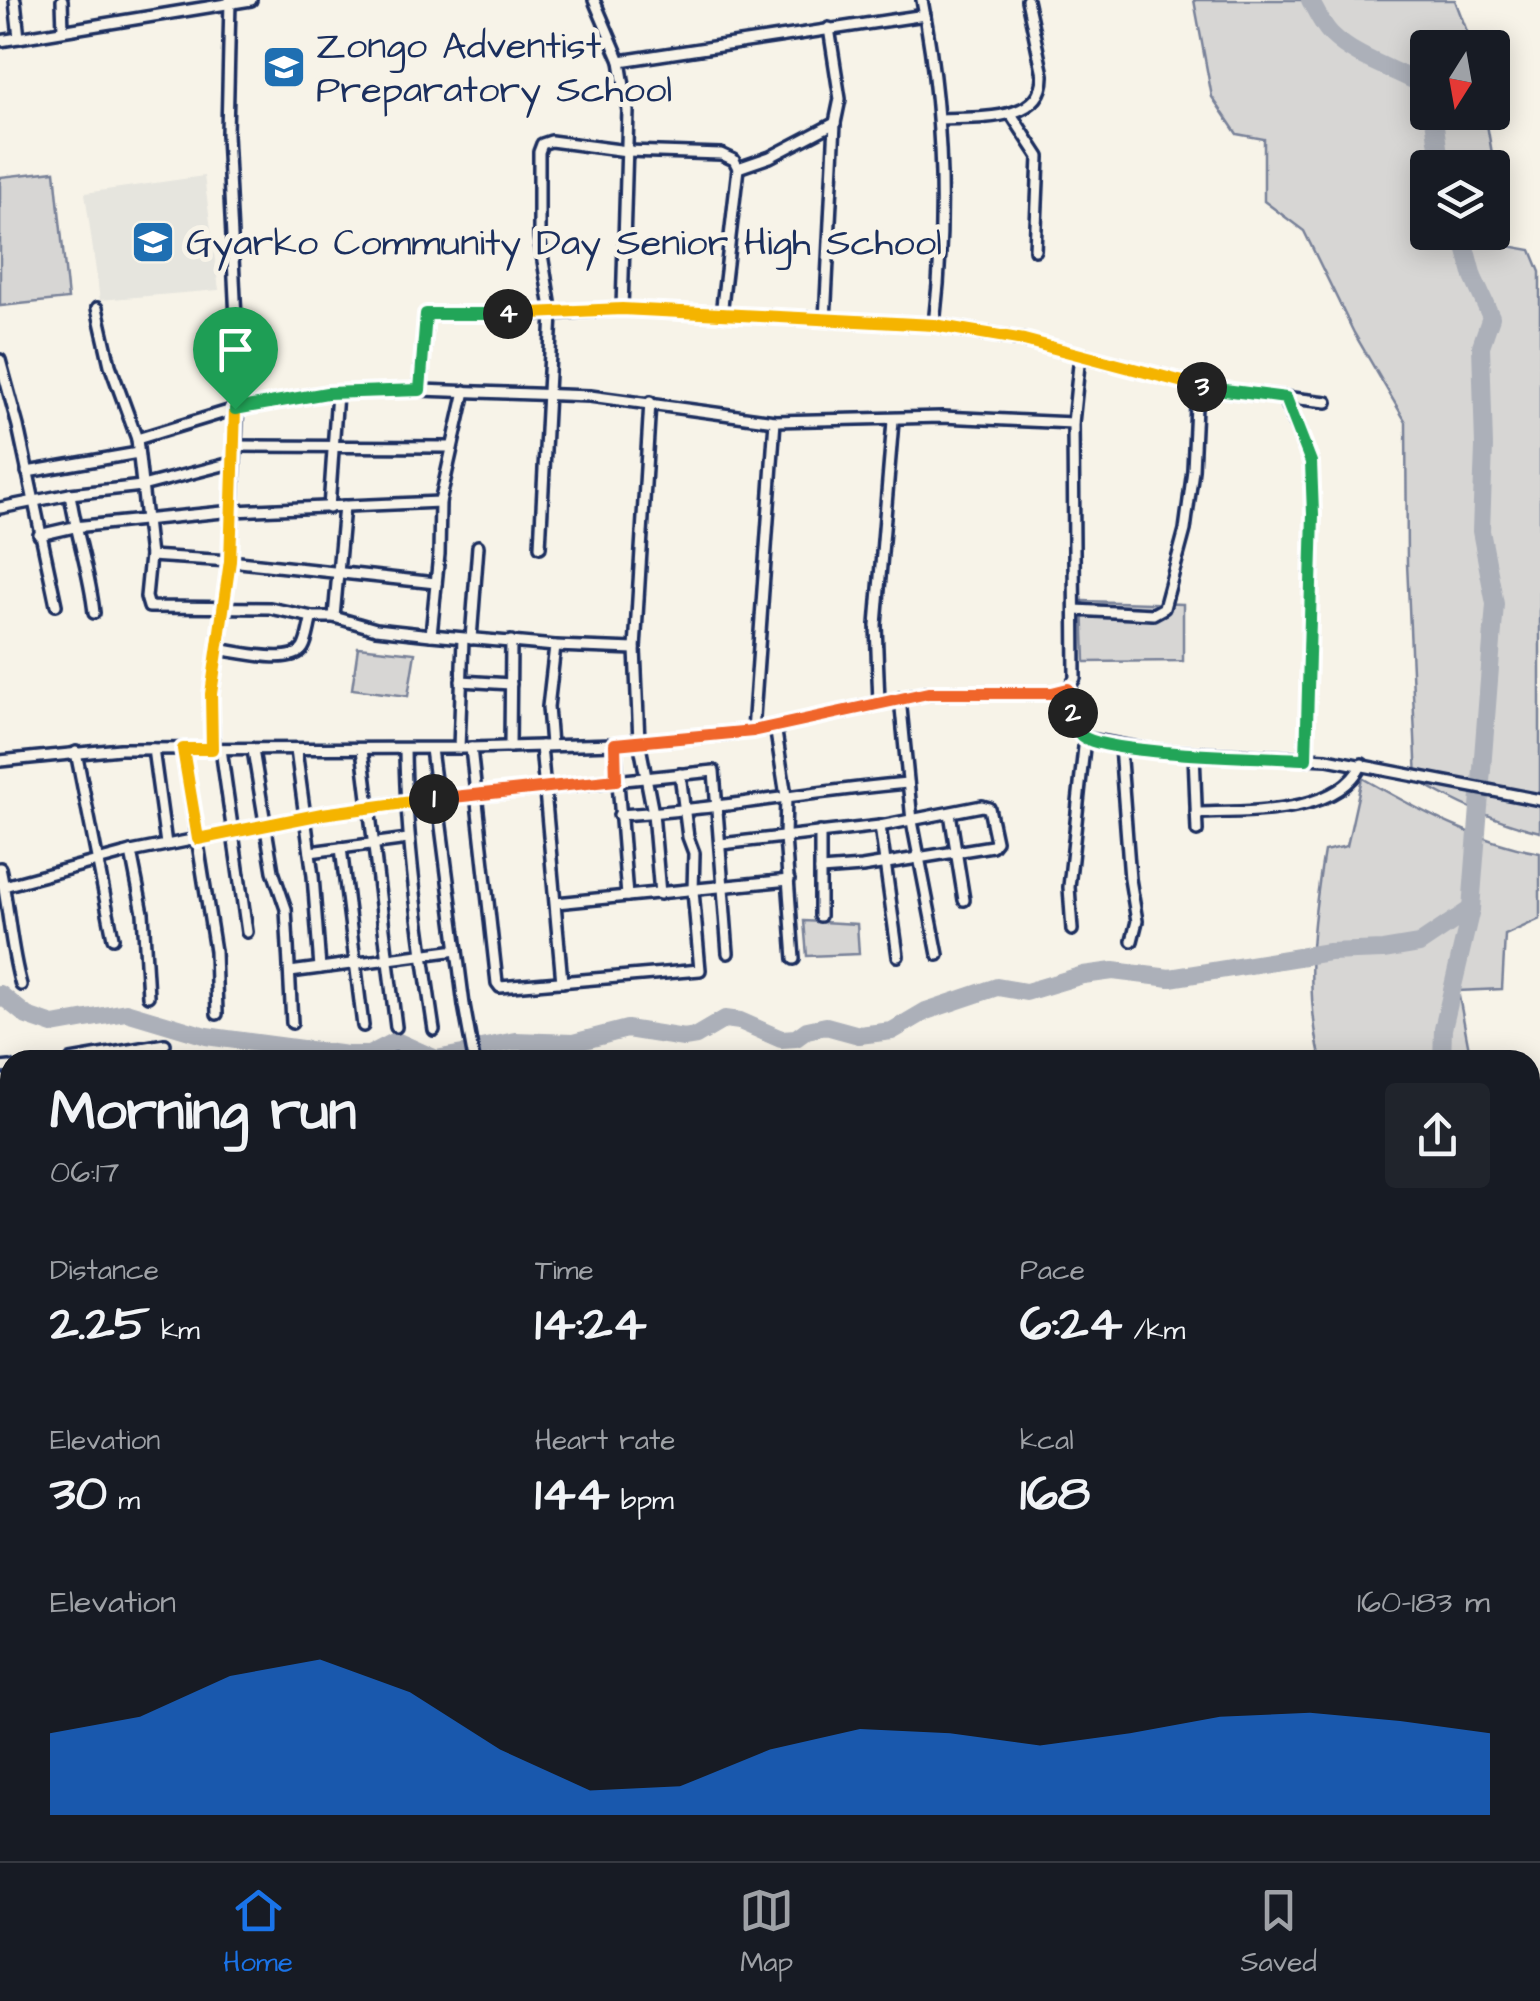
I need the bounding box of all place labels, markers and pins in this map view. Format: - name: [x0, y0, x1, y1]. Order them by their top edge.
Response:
- place label: Zongo Adventist Preparatory School: [316, 21, 672, 118]
- school or university icon: Zongo Adventist Preparatory School: [261, 44, 307, 90]
- place label: Gyarko Community Day Senior High School: [186, 218, 942, 271]
- school or university icon: Gyarko Community Day Senior High School: [130, 219, 176, 265]
- pin: 4: [483, 289, 533, 339]
- pin: [193, 307, 278, 410]
- pin: 3: [1177, 362, 1227, 412]
- pin: 2: [1048, 688, 1098, 738]
- pin: 1: [409, 774, 459, 824]

